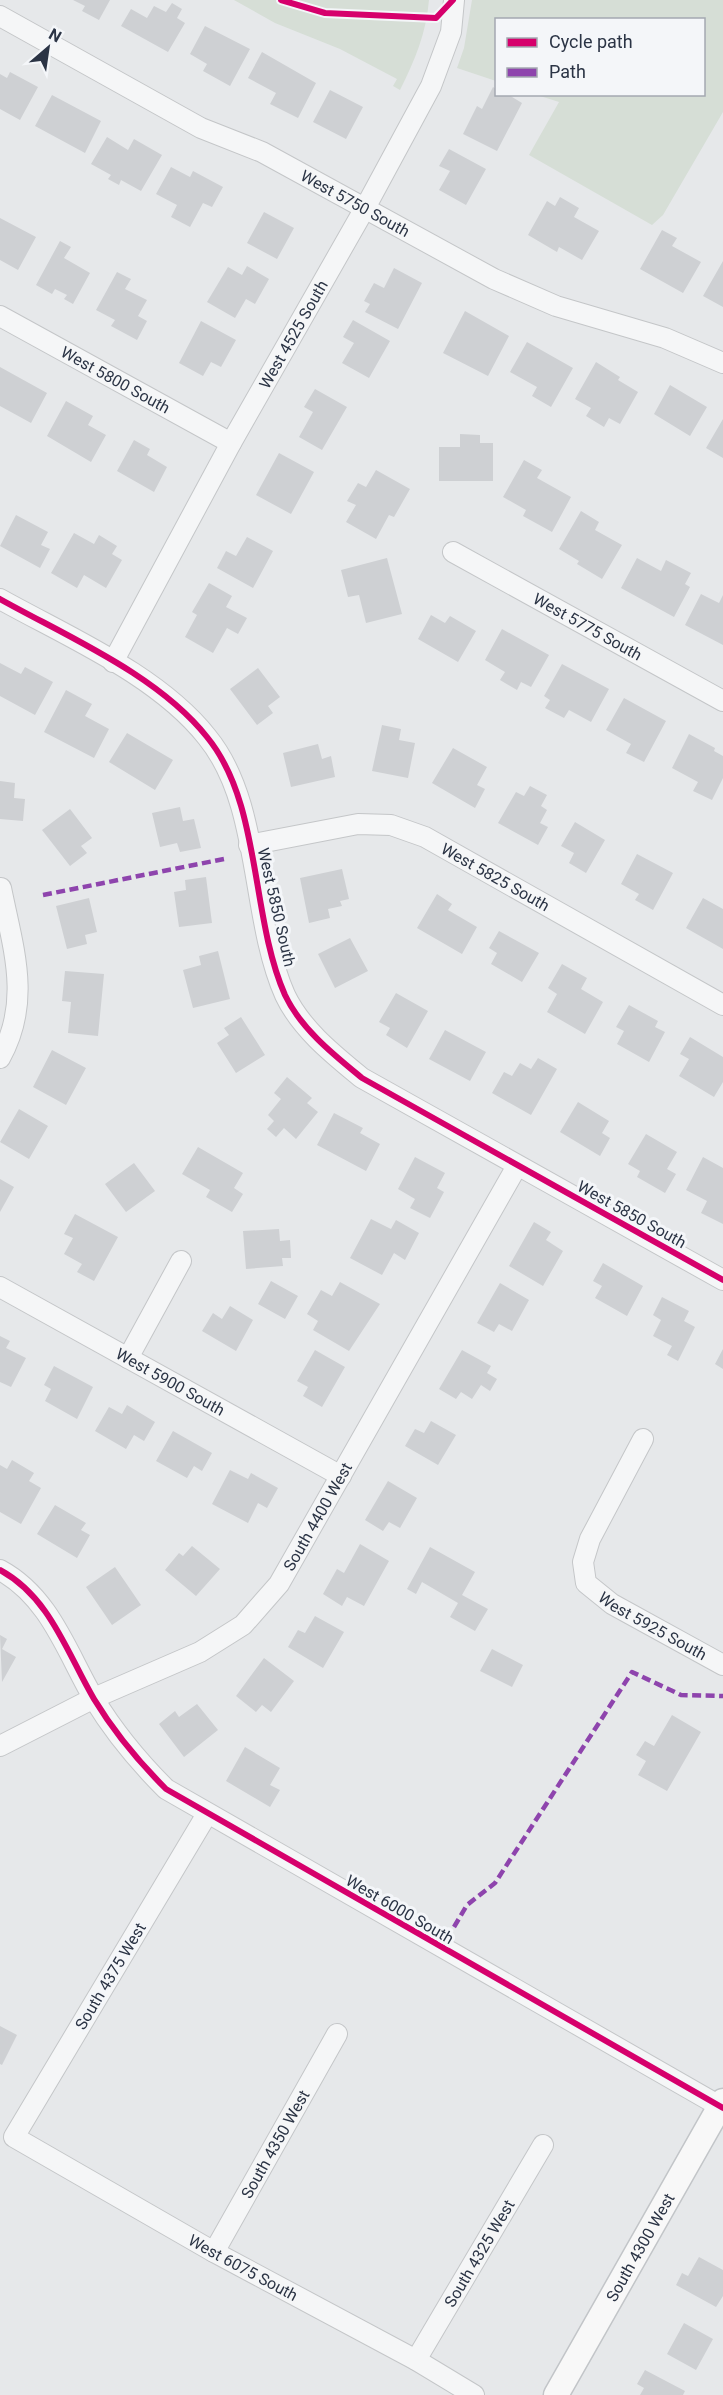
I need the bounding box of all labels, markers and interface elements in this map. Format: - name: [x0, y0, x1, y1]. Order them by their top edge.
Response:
- north arrow: [18, 18, 78, 78]
- legend: [495, 18, 705, 96]
- text: N: [45, 24, 65, 46]
- text: Cycle path: [549, 31, 633, 52]
- text: Path: [549, 61, 586, 82]
- street label: West 5750 South: [297, 166, 413, 241]
- street label: West 4525 South: [255, 277, 332, 392]
- street label: West 5800 South: [58, 342, 173, 418]
- street label: West 5775 South: [530, 589, 645, 664]
- street label: West 5825 South: [438, 839, 553, 915]
- street label: West 5850 South: [254, 846, 299, 968]
- street label: West 5850 South: [574, 1177, 689, 1252]
- street label: West 5900 South: [113, 1344, 228, 1420]
- street label: South 4400 West: [280, 1459, 356, 1574]
- street label: West 5925 South: [594, 1588, 710, 1664]
- street label: West 6000 South: [342, 1871, 457, 1948]
- street label: South 4375 West: [71, 1919, 150, 2033]
- street label: South 4350 West: [237, 2087, 313, 2202]
- street label: South 4300 West: [602, 2190, 679, 2305]
- street label: South 4325 West: [440, 2196, 519, 2311]
- street label: West 6075 South: [185, 2230, 301, 2305]

